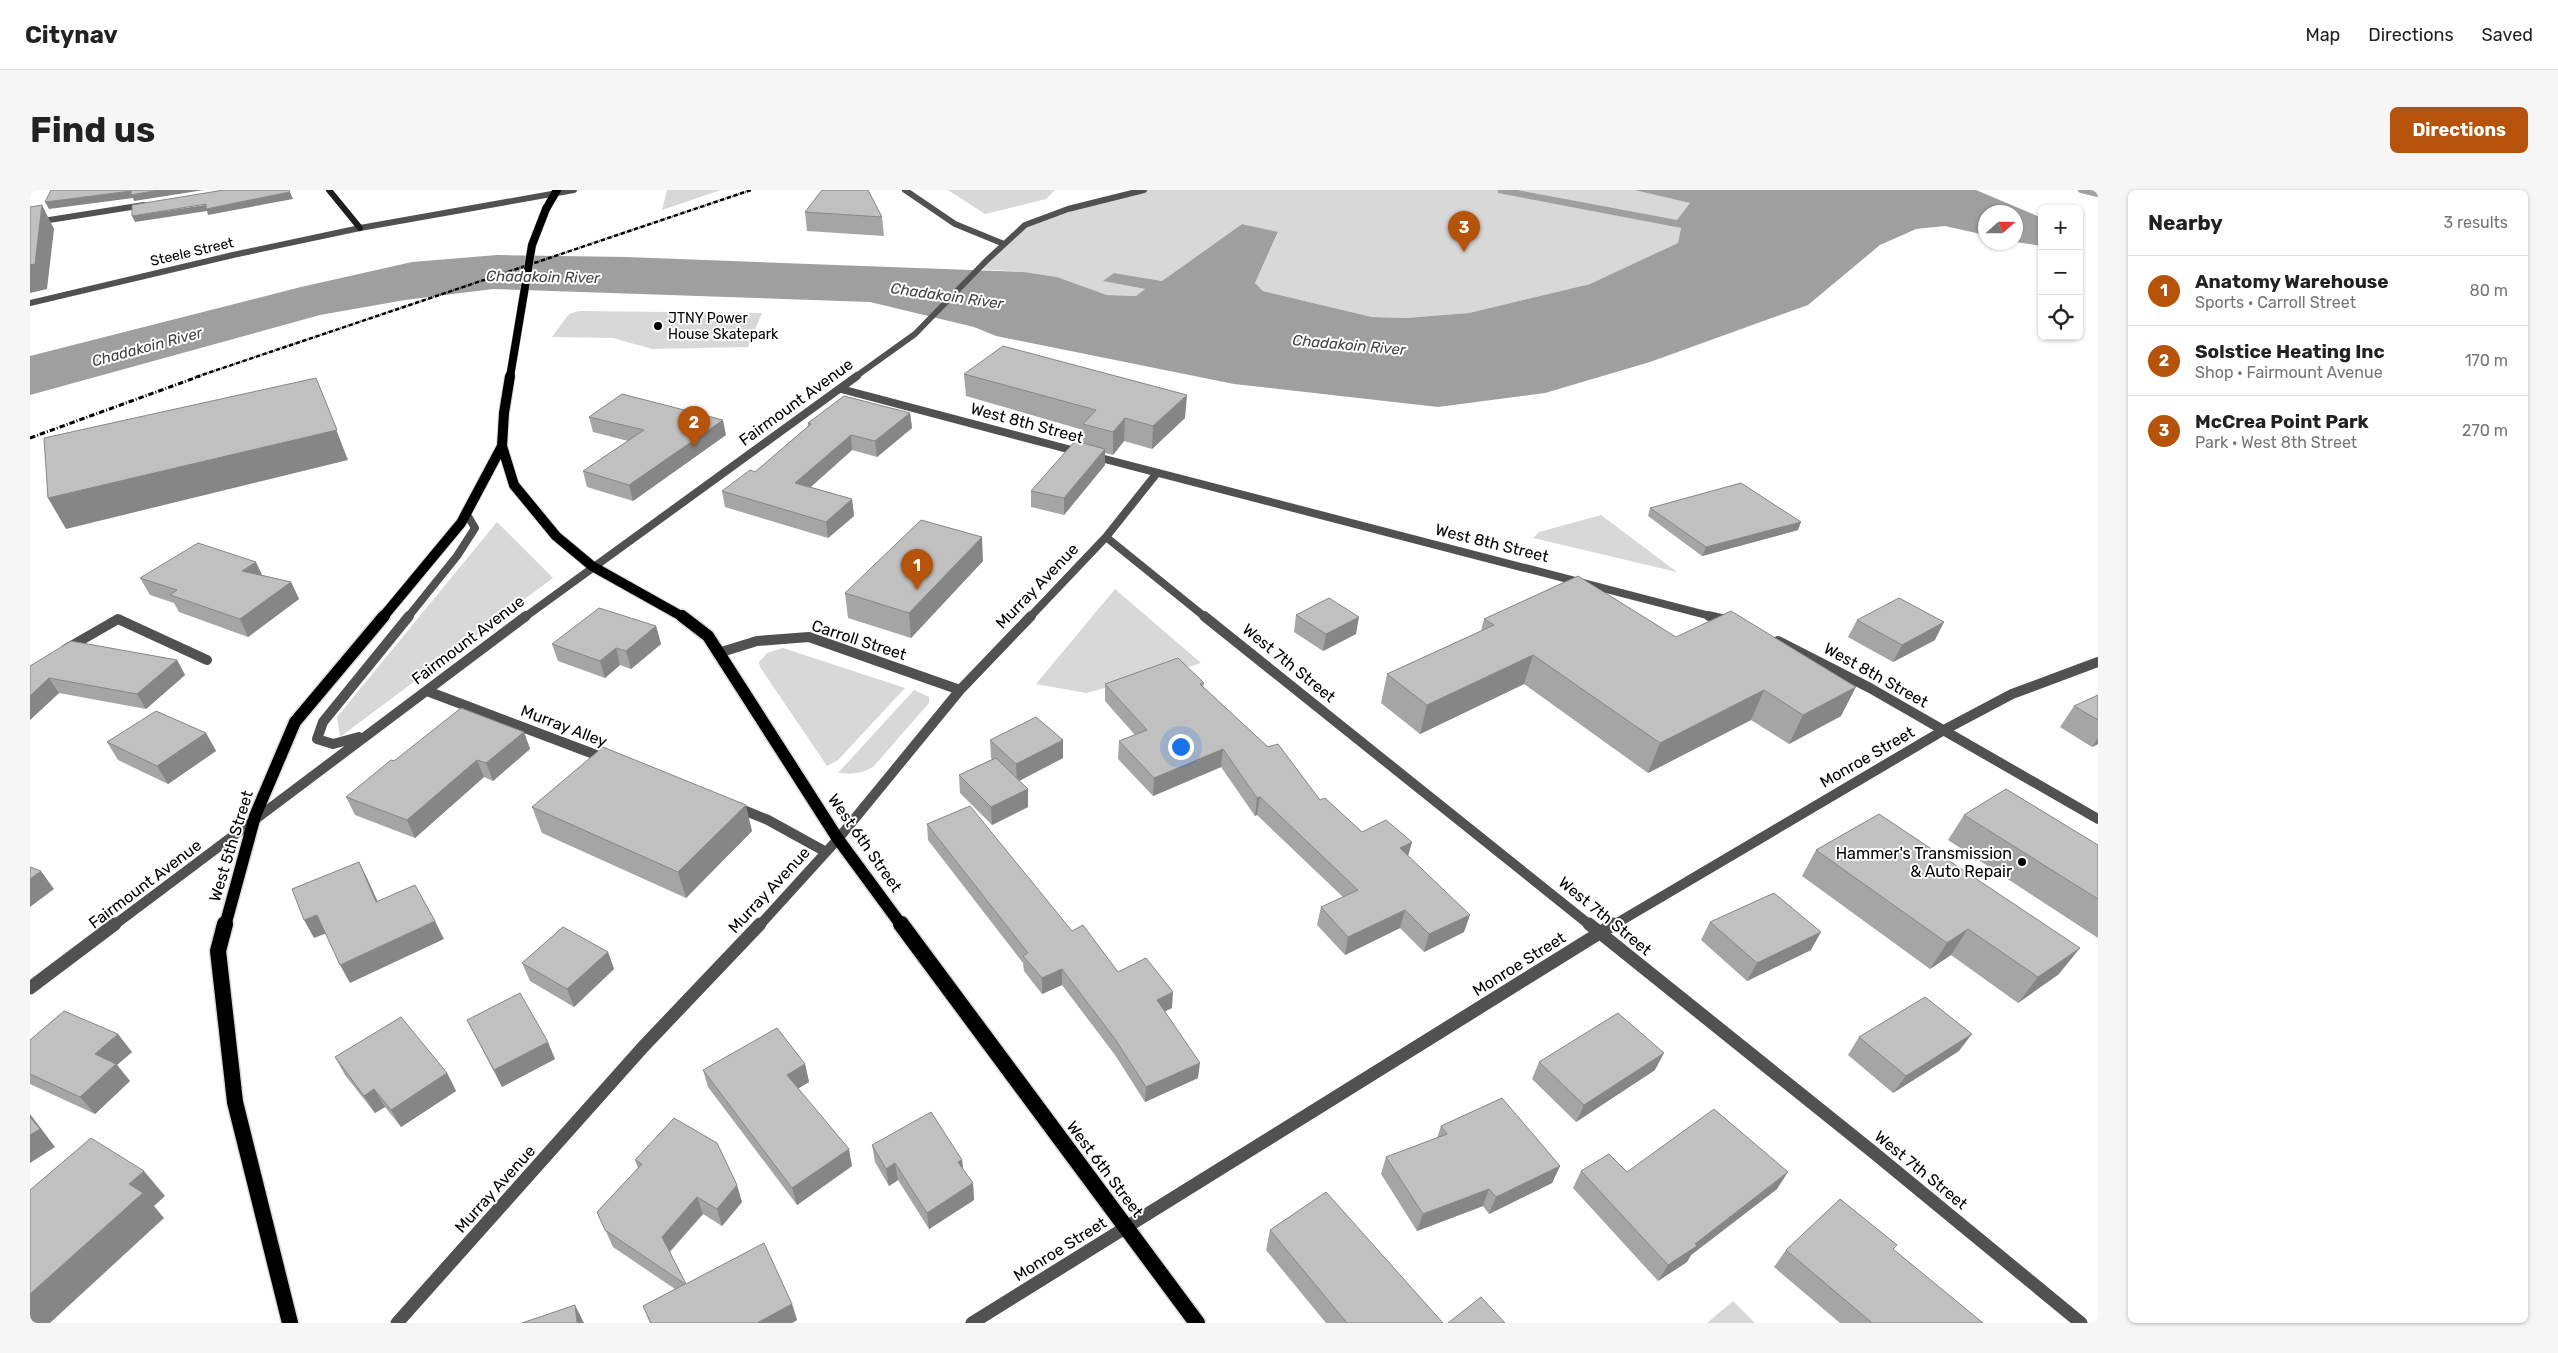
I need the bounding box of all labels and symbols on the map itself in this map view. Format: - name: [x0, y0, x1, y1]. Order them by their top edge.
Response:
- north arrow: [1978, 205, 2023, 250]
- pin: 3: [1448, 211, 1480, 252]
- street label: Steele Street: [149, 234, 236, 270]
- water label: Chadakoin River: [486, 267, 601, 287]
- water label: Chadakoin River: [889, 279, 1006, 313]
- place label: JTNY Power House Skatepark: [668, 310, 779, 343]
- marker: JTNY Power House Skatepark: [652, 320, 664, 332]
- water label: Chadakoin River: [90, 323, 205, 370]
- water label: Chadakoin River: [1292, 331, 1408, 359]
- street label: Fairmount Avenue: [735, 354, 857, 450]
- street label: West 8th Street: [968, 399, 1086, 447]
- pin: 2: [678, 406, 710, 447]
- street label: West 8th Street: [1433, 520, 1551, 566]
- street label: Murray Avenue: [992, 539, 1082, 633]
- pin: 1: [901, 549, 933, 590]
- street label: Fairmount Avenue: [408, 591, 528, 689]
- street label: Carroll Street: [809, 616, 909, 664]
- street label: West 7th Street: [1239, 620, 1339, 706]
- street label: West 8th Street: [1821, 639, 1931, 711]
- street label: Murray Alley: [518, 701, 610, 751]
- street label: Monroe Street: [1816, 722, 1918, 792]
- your location: [1168, 734, 1194, 760]
- street label: West 5th Street: [205, 788, 257, 904]
- street label: West 6th Street: [824, 790, 906, 896]
- street label: Fairmount Avenue: [85, 835, 205, 933]
- street label: Murray Avenue: [724, 843, 814, 937]
- place label: Hammer's Transmission & Auto Repair: [1836, 844, 2012, 881]
- marker: Hammer's Transmission & Auto Repair: [2016, 856, 2028, 868]
- street label: West 7th Street: [1555, 873, 1655, 959]
- street label: Monroe Street: [1469, 928, 1569, 1000]
- street label: West 6th Street: [1063, 1117, 1147, 1221]
- street label: West 7th Street: [1871, 1127, 1971, 1213]
- street label: Murray Avenue: [451, 1141, 539, 1237]
- street label: Monroe Street: [1010, 1213, 1110, 1285]

